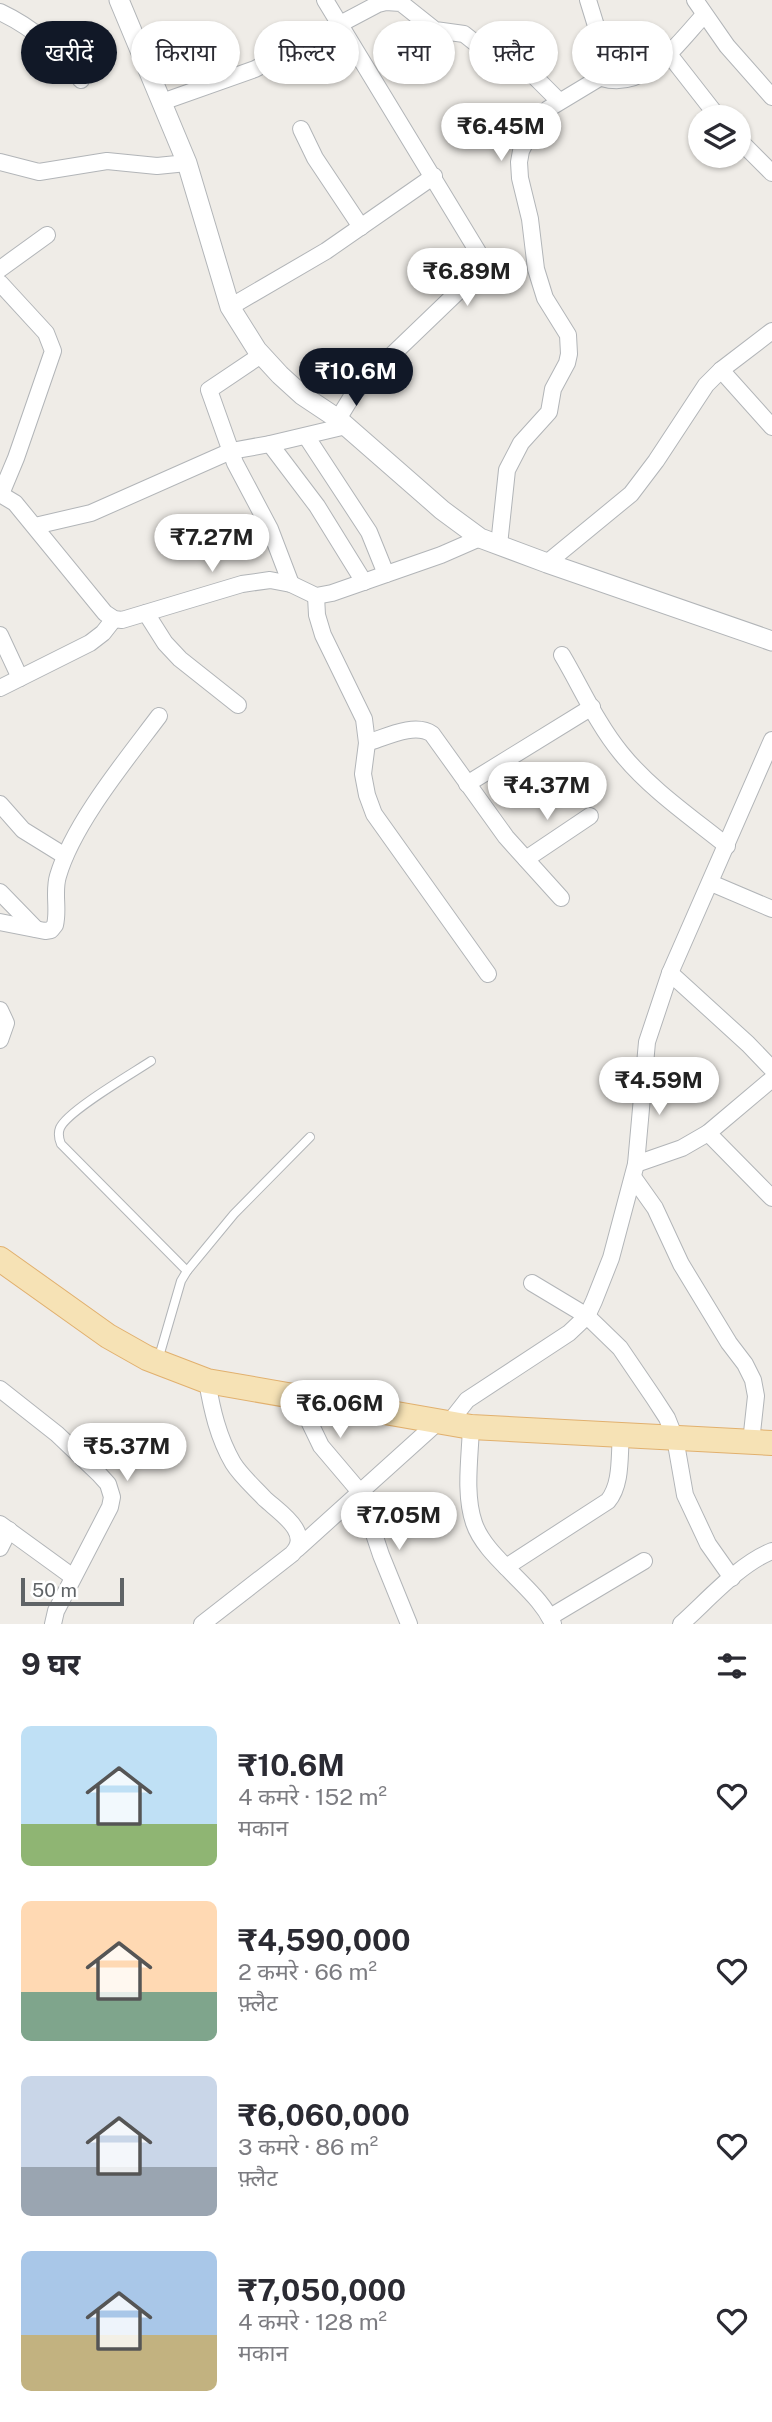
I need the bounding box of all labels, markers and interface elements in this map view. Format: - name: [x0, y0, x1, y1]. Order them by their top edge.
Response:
- chip: खरीदें: [21, 21, 117, 84]
- chip: किराया: [131, 21, 240, 84]
- chip: फ़िल्टर: [254, 21, 359, 84]
- chip: नया: [373, 21, 455, 84]
- chip: फ़्लैट: [469, 21, 558, 84]
- chip: मकान: [572, 21, 673, 84]
- pin: ₹6.45M: [444, 104, 558, 163]
- map controls: [688, 105, 751, 168]
- button: layers: [688, 105, 751, 168]
- text: ₹6.45M: [457, 112, 545, 139]
- pin: ₹6.89M: [410, 248, 524, 308]
- text: ₹6.89M: [423, 257, 511, 284]
- pin: ₹10.6M: [299, 348, 413, 408]
- text: ₹10.6M: [315, 357, 397, 384]
- pin: ₹7.27M: [155, 514, 269, 574]
- text: ₹7.27M: [170, 523, 254, 550]
- pin: ₹4.37M: [490, 762, 604, 822]
- text: ₹4.37M: [504, 771, 590, 798]
- pin: ₹4.59M: [602, 1058, 716, 1117]
- text: ₹4.59M: [615, 1066, 703, 1093]
- pin: ₹6.06M: [283, 1380, 397, 1440]
- text: ₹6.06M: [296, 1389, 384, 1416]
- pin: ₹5.37M: [70, 1424, 184, 1483]
- text: ₹5.37M: [84, 1432, 170, 1459]
- pin: ₹7.05M: [342, 1492, 456, 1552]
- text: ₹7.05M: [357, 1501, 441, 1528]
- scale bar: [21, 1575, 124, 1607]
- text: 50 m: [32, 1579, 77, 1601]
- text: 9 घर: [21, 1646, 80, 1682]
- icon: filters: [713, 1647, 751, 1685]
- text: ₹10.6M: [238, 1747, 345, 1783]
- icon: home: [77, 1754, 161, 1838]
- icon: heart: [713, 1777, 751, 1815]
- text: 4 कमरे · 152 m²: [238, 1783, 387, 1810]
- text: मकान: [238, 1814, 288, 1841]
- text: ₹4,590,000: [238, 1922, 411, 1958]
- icon: home: [77, 1929, 161, 2013]
- icon: heart: [713, 1952, 751, 1990]
- text: 2 कमरे · 66 m²: [238, 1958, 377, 1985]
- text: फ़्लैट: [238, 1989, 278, 2016]
- text: ₹6,060,000: [238, 2097, 410, 2133]
- icon: home: [77, 2104, 161, 2188]
- icon: heart: [713, 2127, 751, 2165]
- text: 3 कमरे · 86 m²: [238, 2133, 378, 2160]
- text: फ़्लैट: [238, 2164, 278, 2191]
- text: ₹7,050,000: [238, 2272, 406, 2308]
- icon: home: [77, 2279, 161, 2363]
- icon: heart: [713, 2302, 751, 2340]
- text: 4 कमरे · 128 m²: [238, 2308, 387, 2335]
- text: मकान: [238, 2339, 288, 2366]

